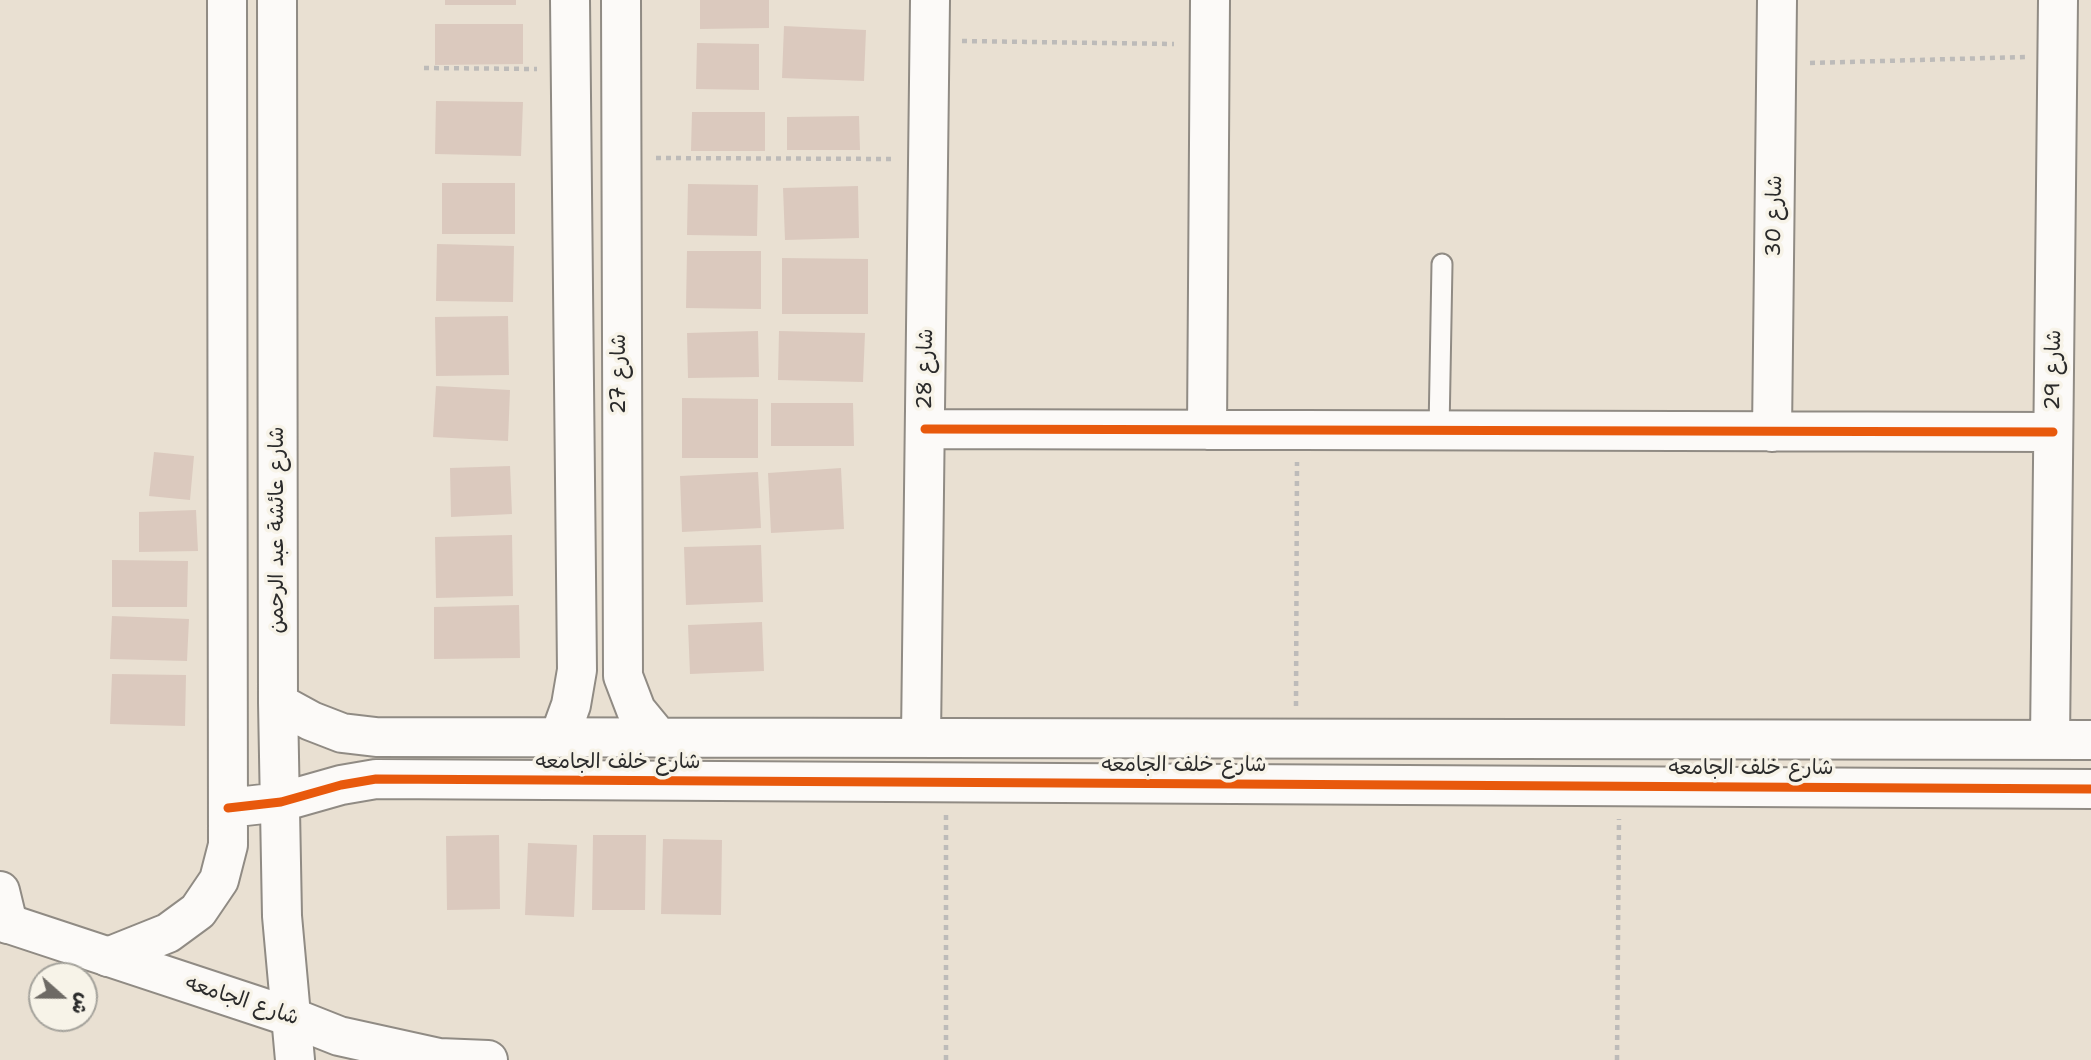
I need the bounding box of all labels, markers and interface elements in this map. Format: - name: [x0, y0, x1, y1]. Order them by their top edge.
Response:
- street label: شارع 30: [1762, 175, 1788, 257]
- street label: شارع 28: [913, 328, 939, 410]
- street label: شارع 29: [2041, 329, 2067, 411]
- street label: شارع 27: [607, 334, 633, 414]
- street label: شارع عائشة عبد الرحمن: [265, 427, 291, 633]
- street label: شارع خلف الجامعه: [535, 750, 701, 776]
- street label: شارع خلف الجامعه: [1101, 753, 1267, 779]
- street label: شارع خلف الجامعه: [1668, 756, 1834, 782]
- north arrow: [28, 962, 98, 1032]
- street label: شارع الجامعه: [182, 971, 302, 1031]
- text: ش: [66, 990, 97, 1018]

